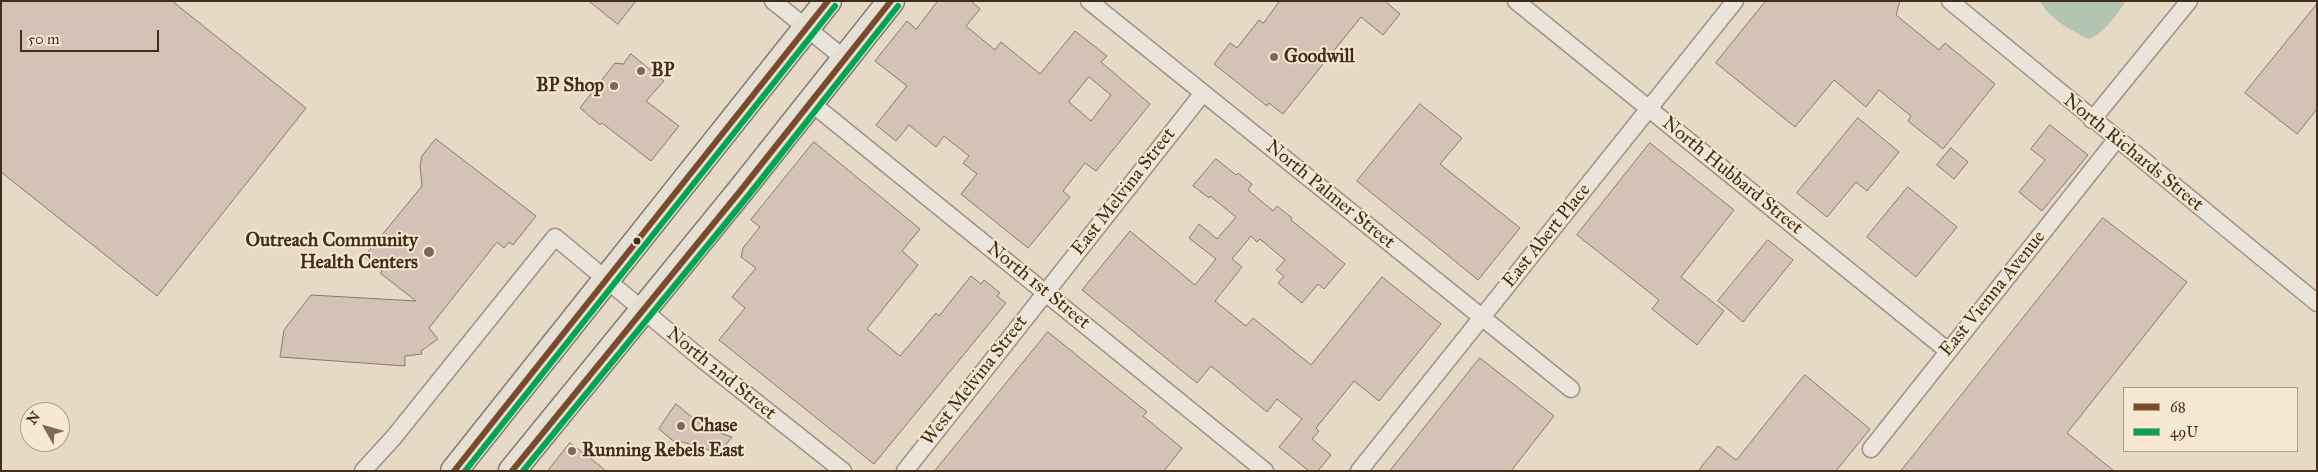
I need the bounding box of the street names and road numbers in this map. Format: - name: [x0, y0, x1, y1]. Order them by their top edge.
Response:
- street label: North Richards Street: [2058, 89, 2208, 217]
- street label: North Hubbard Street: [1657, 112, 1807, 240]
- street label: East Melvina Street: [1067, 124, 1181, 260]
- street label: North Palmer Street: [1261, 136, 1399, 254]
- street label: East Abert Place: [1498, 179, 1596, 293]
- street label: East Vienna Avenue: [1935, 226, 2051, 362]
- street label: North 1st Street: [982, 237, 1094, 335]
- street label: West Melvina Street: [917, 311, 1033, 451]
- street label: North 2nd Street: [662, 323, 780, 425]

